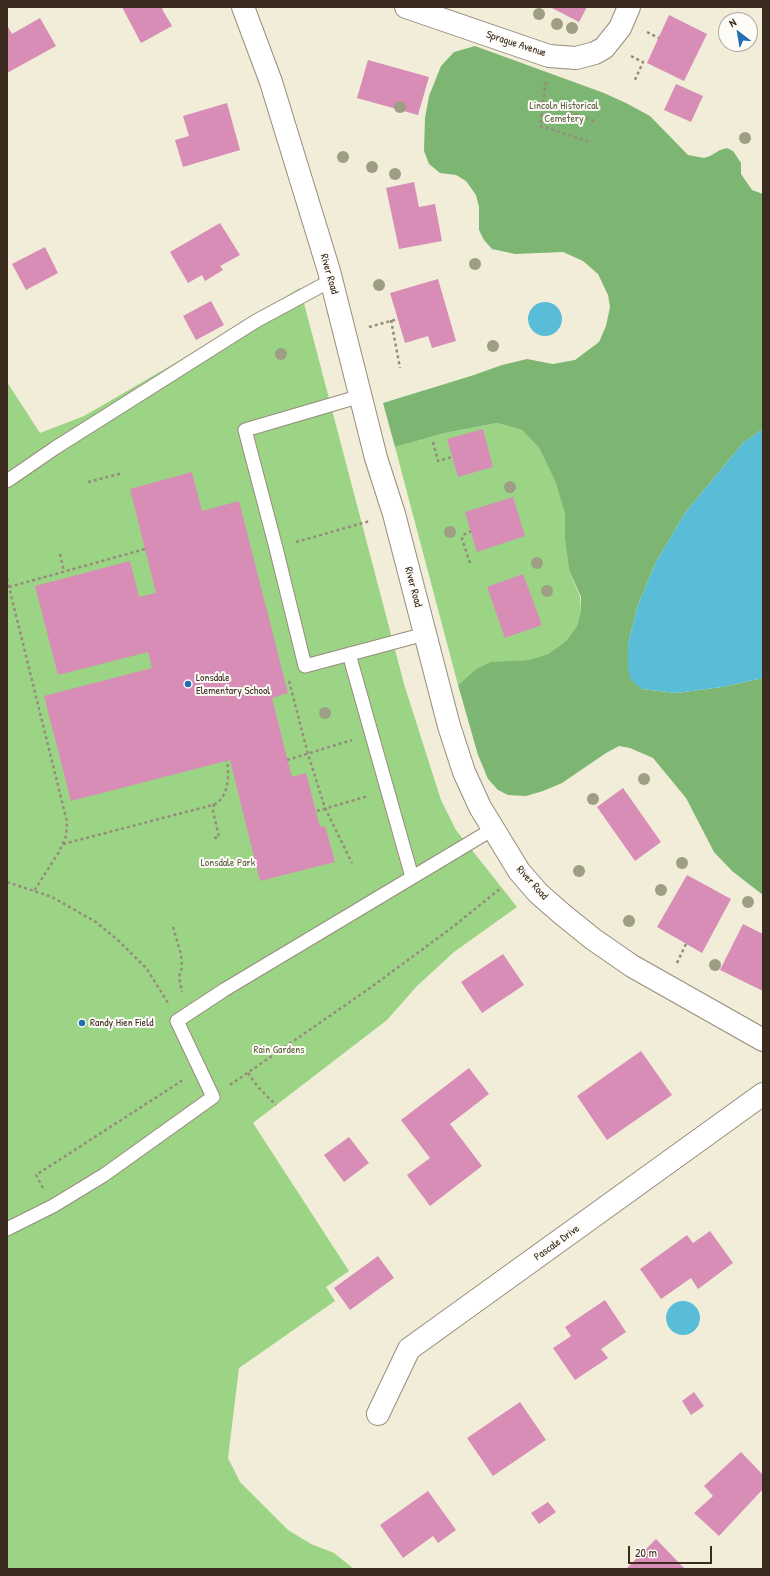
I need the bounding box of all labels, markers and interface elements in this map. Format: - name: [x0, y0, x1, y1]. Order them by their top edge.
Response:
- north arrow: [718, 12, 758, 52]
- text: N: [726, 15, 738, 30]
- street label: Sprague Avenue: [484, 28, 548, 60]
- park label: Lincoln Historical Cemetery: [530, 99, 598, 125]
- street label: River Road: [317, 252, 341, 296]
- street label: River Road: [401, 565, 425, 609]
- place label: Lonsdale Elementary School: [196, 671, 270, 697]
- marker: Lonsdale Elementary School: [183, 679, 193, 689]
- park label: Lonsdale Park: [201, 856, 255, 870]
- street label: River Road: [513, 863, 551, 903]
- place label: Randy Hien Field: [90, 1016, 153, 1030]
- marker: Randy Hien Field: [77, 1018, 87, 1028]
- park label: Rain Gardens: [254, 1043, 304, 1057]
- street label: Pascale Drive: [532, 1222, 582, 1264]
- scale bar: [630, 1538, 714, 1564]
- text: 20 m: [635, 1544, 657, 1561]

